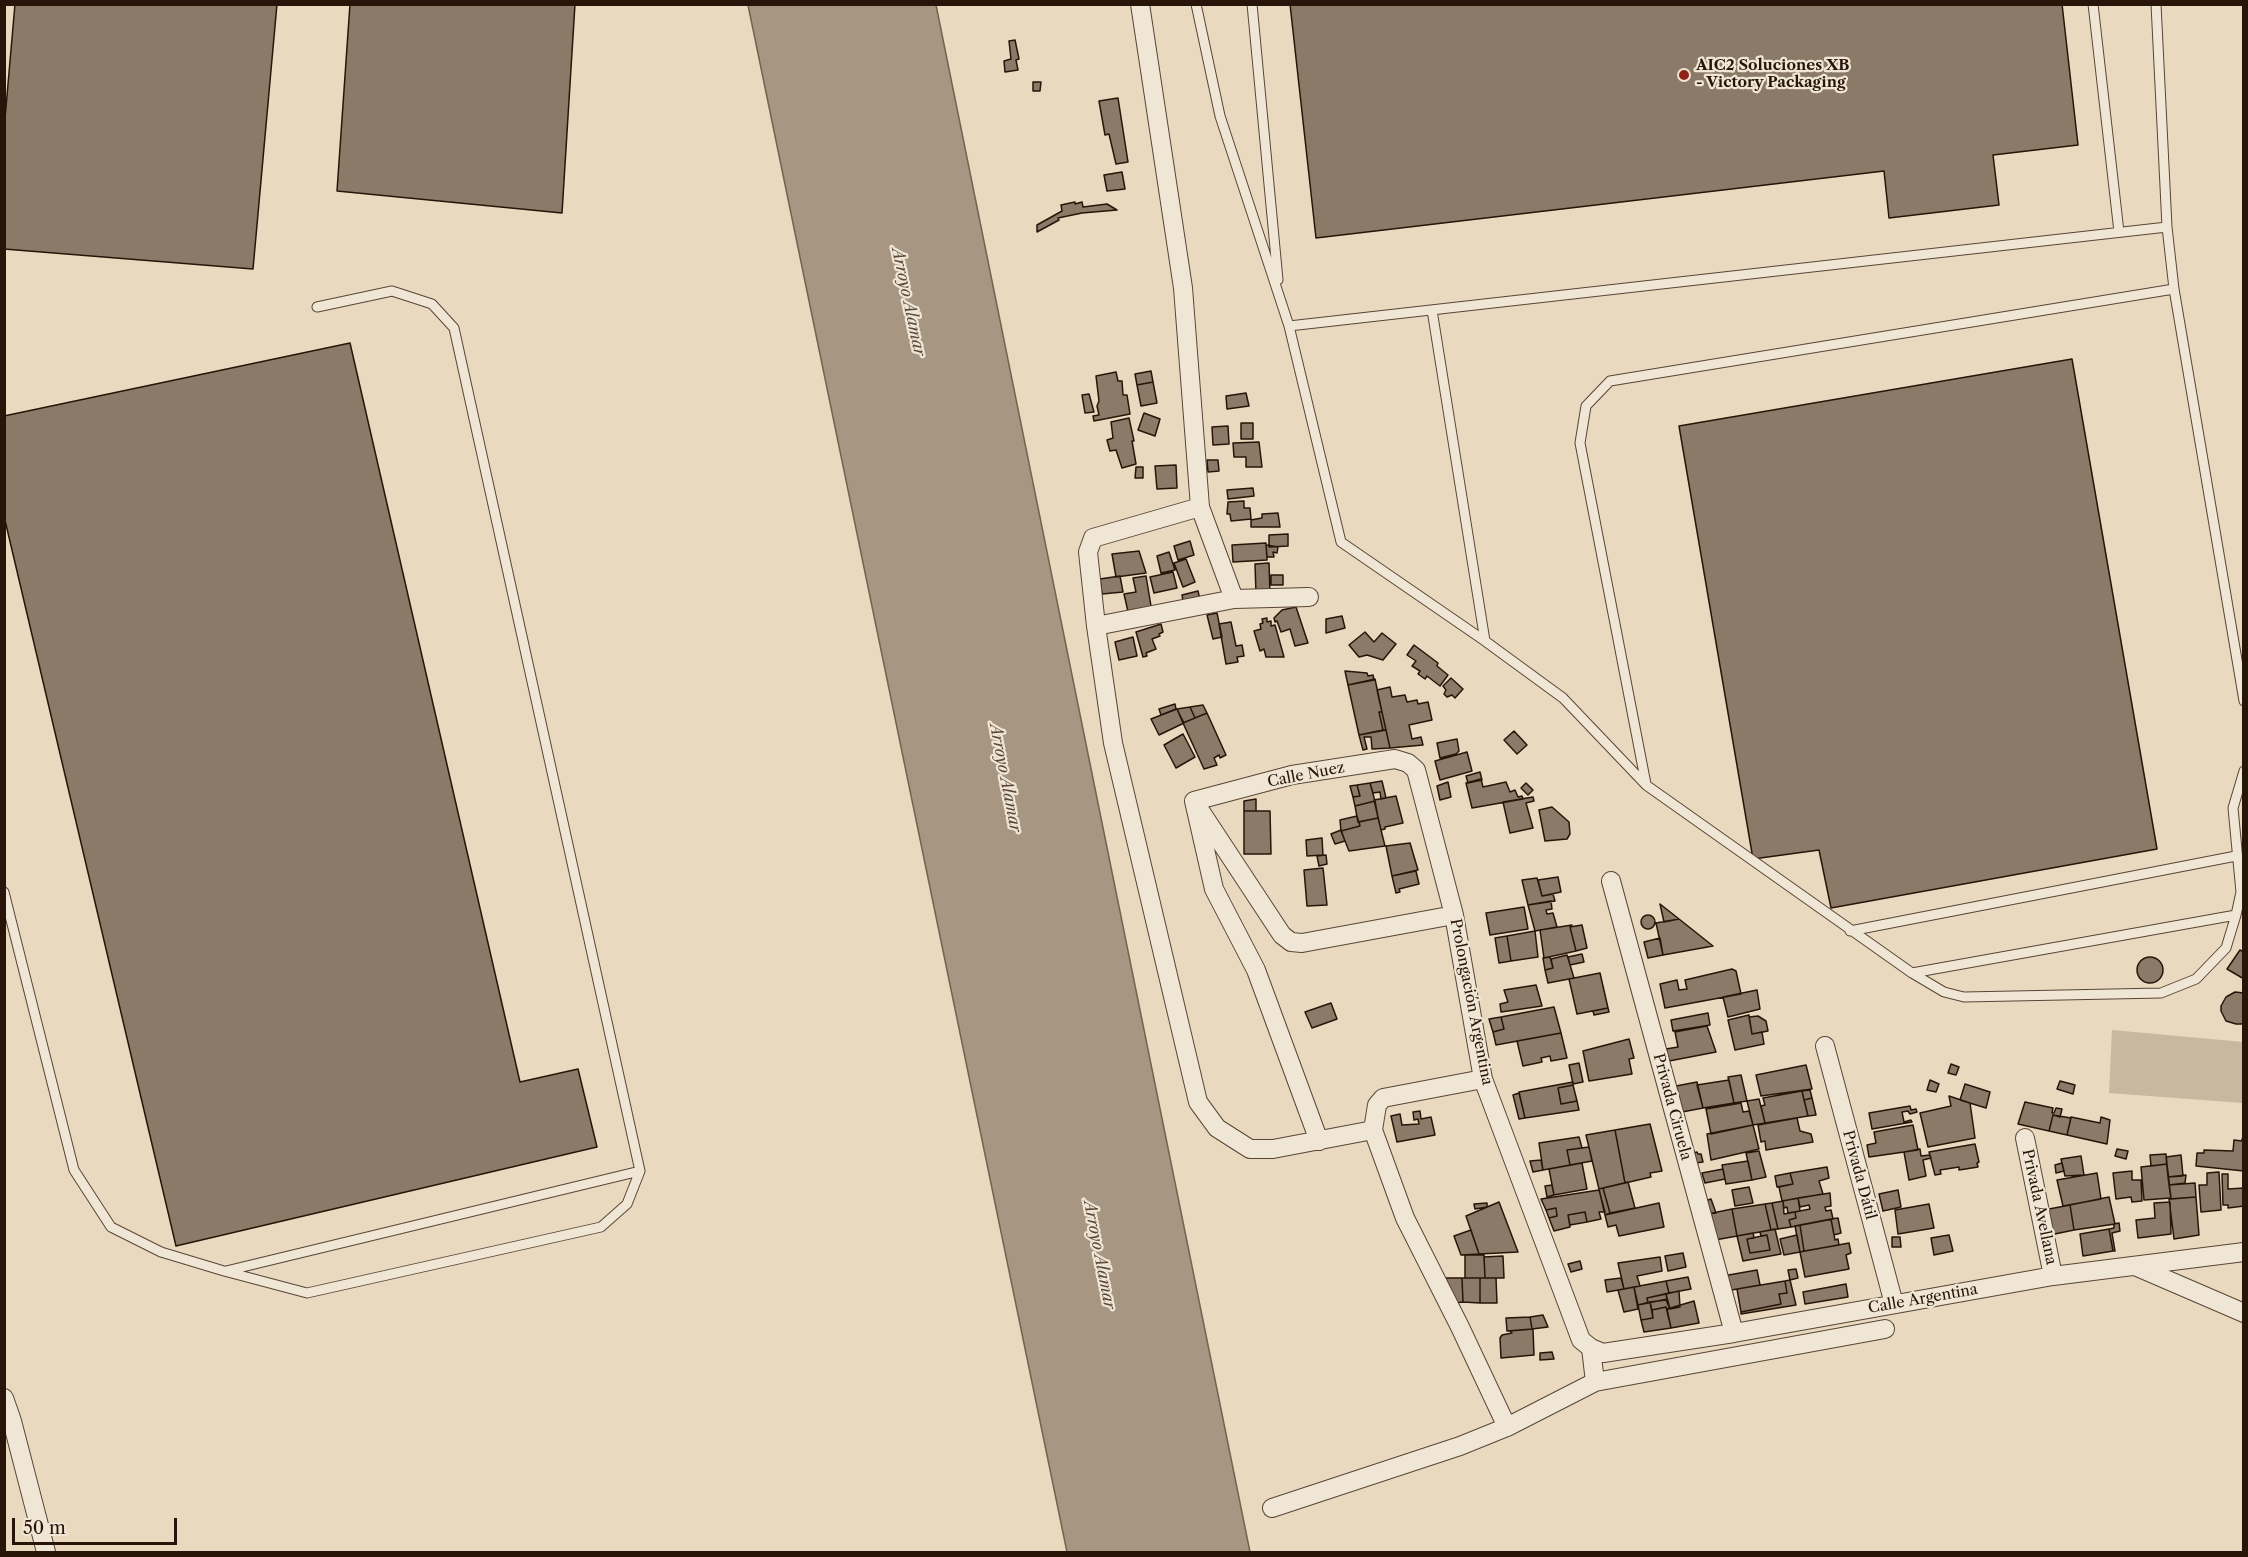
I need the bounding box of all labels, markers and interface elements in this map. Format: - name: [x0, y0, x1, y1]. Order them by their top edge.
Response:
- place label: AIC2 Soluciones XB - Victory Packaging: [1696, 57, 1849, 92]
- marker: AIC2 Soluciones XB - Victory Packaging: [1677, 68, 1691, 82]
- water label: Arroyo Alamar: [887, 246, 929, 358]
- water label: Arroyo Alamar: [985, 722, 1025, 834]
- street label: Calle Nuez: [1266, 759, 1346, 791]
- street label: Prolongación Argentina: [1446, 917, 1496, 1087]
- street label: Privada Ciruela: [1649, 1052, 1695, 1162]
- street label: Privada Dátil: [1838, 1128, 1880, 1222]
- street label: Privada Avellana: [2018, 1148, 2060, 1266]
- water label: Arroyo Alamar: [1079, 1199, 1119, 1311]
- street label: Calle Argentina: [1867, 1281, 1979, 1317]
- scale bar: [15, 1506, 180, 1544]
- text: 50 m: [23, 1517, 66, 1539]

